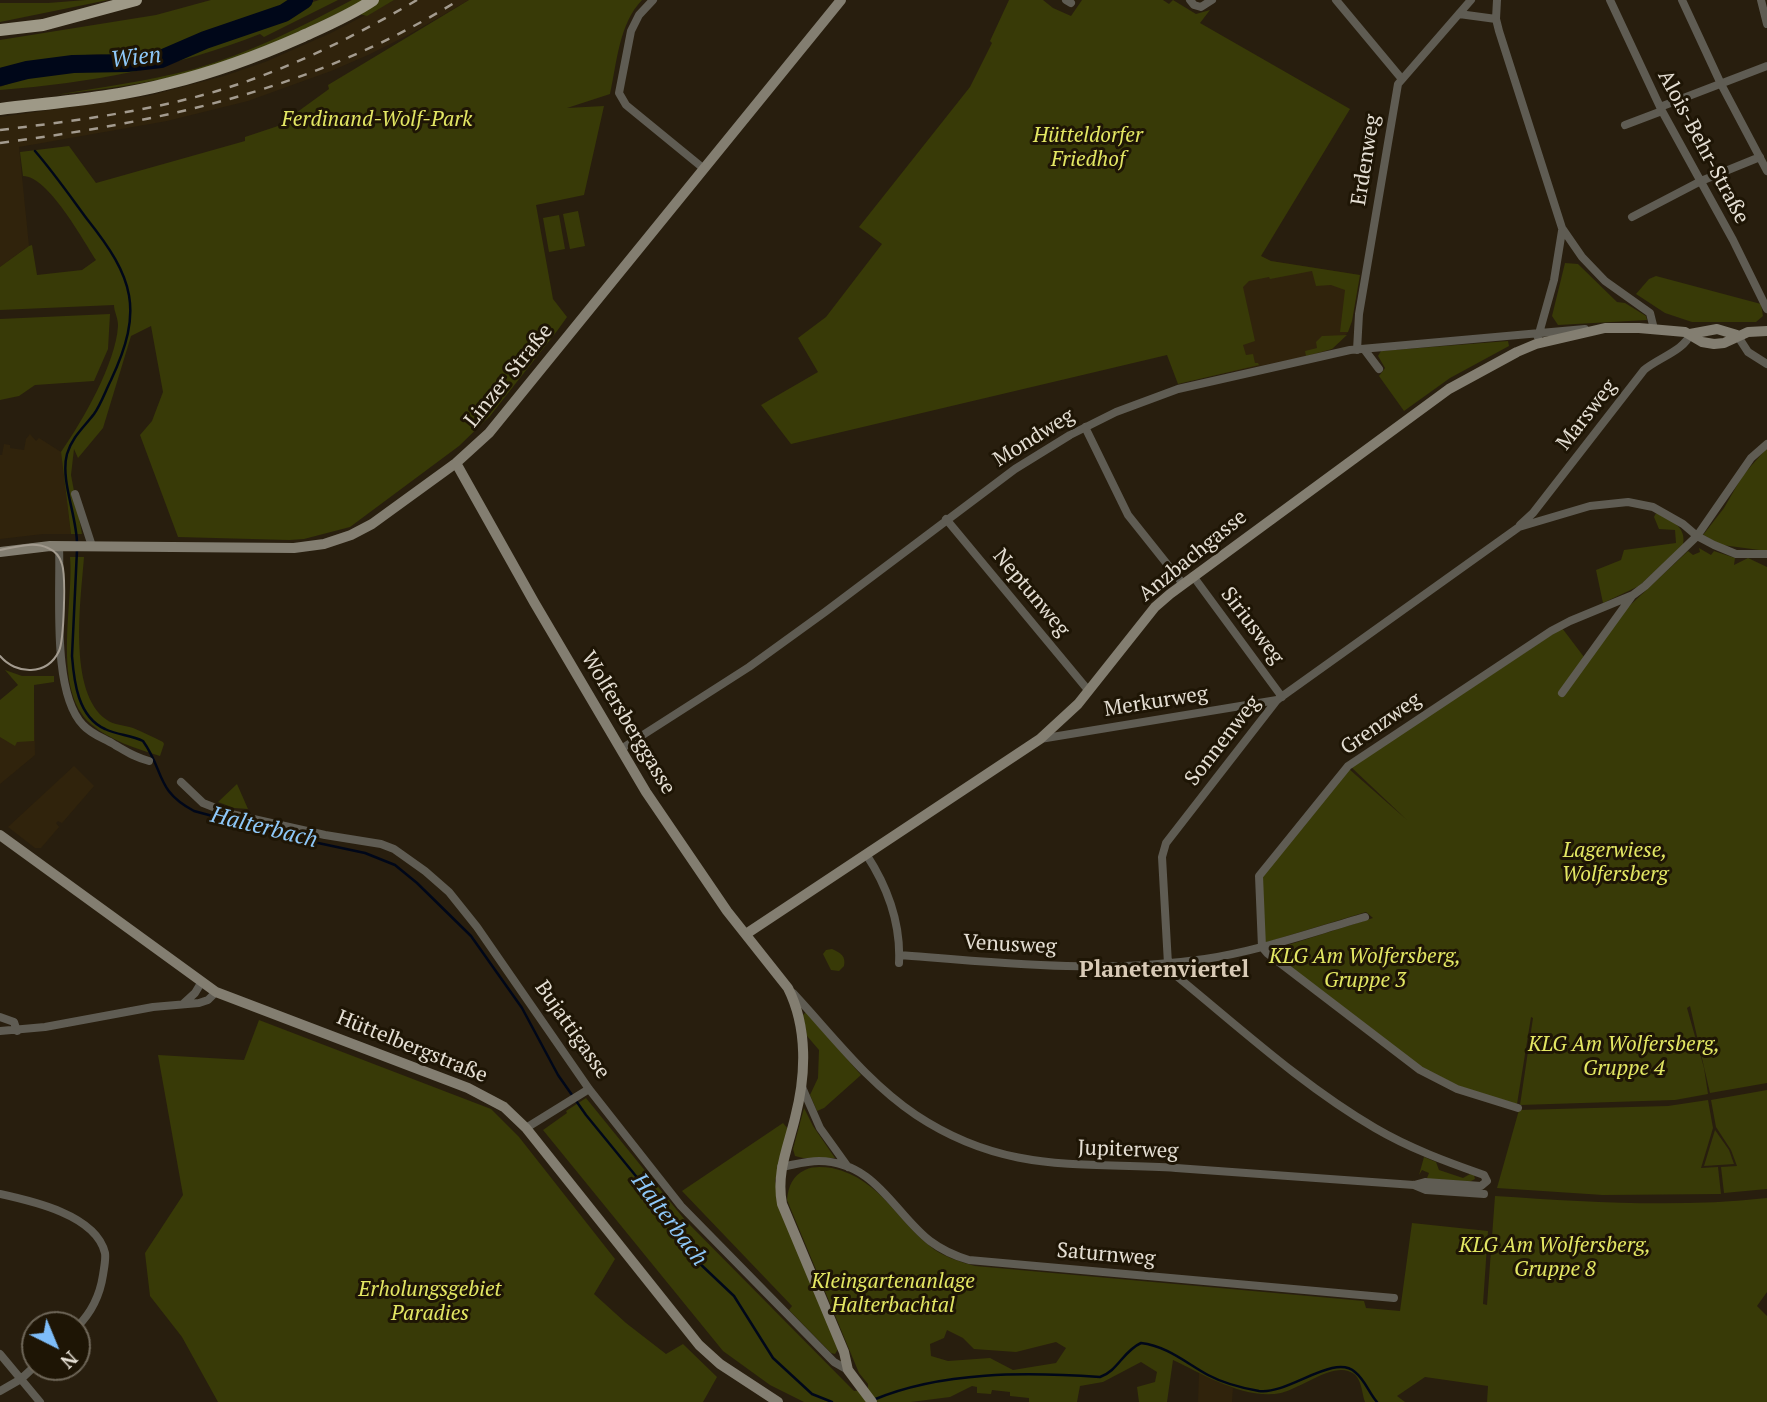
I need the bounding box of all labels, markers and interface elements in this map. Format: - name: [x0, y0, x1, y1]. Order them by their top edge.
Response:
- water label: Wien: [109, 42, 163, 74]
- street label: Alois-Behr-Straße: [1652, 66, 1754, 228]
- park label: Ferdinand-Wolf-Park: [282, 107, 472, 133]
- street label: Erdenweg: [1346, 113, 1386, 207]
- park label: Hütteldorfer Friedhof: [1033, 123, 1143, 173]
- street label: Linzer Straße: [460, 319, 558, 433]
- street label: Marsweg: [1552, 375, 1622, 455]
- street label: Mondweg: [989, 403, 1079, 473]
- street label: Anzbachgasse: [1134, 505, 1252, 607]
- street label: Neptunweg: [987, 544, 1075, 642]
- street label: Siriusweg: [1215, 583, 1289, 669]
- street label: Wolfersberggasse: [575, 647, 681, 799]
- street label: Merkurweg: [1102, 681, 1210, 723]
- street label: Grenzweg: [1336, 687, 1426, 761]
- street label: Sonnenweg: [1180, 691, 1266, 791]
- water label: Halterbach: [208, 801, 320, 855]
- park label: Lagerwiese, Wolfersberg: [1562, 838, 1668, 888]
- street label: Venusweg: [963, 930, 1057, 960]
- park label: KLG Am Wolfersberg, Gruppe 3: [1269, 944, 1461, 994]
- district label: Planetenviertel: [1079, 956, 1249, 984]
- street label: Bujattigasse: [529, 976, 615, 1084]
- street label: Hüttelbergstraße: [333, 1005, 491, 1089]
- park label: KLG Am Wolfersberg, Gruppe 4: [1528, 1032, 1720, 1082]
- street label: Jupiterweg: [1077, 1136, 1179, 1164]
- water label: Halterbach: [625, 1168, 713, 1272]
- park label: KLG Am Wolfersberg, Gruppe 8: [1459, 1233, 1651, 1283]
- street label: Saturnweg: [1056, 1238, 1156, 1272]
- park label: Kleingartenanlage Halterbachtal: [811, 1269, 975, 1319]
- park label: Erholungsgebiet Paradies: [358, 1277, 502, 1327]
- north arrow: [21, 1311, 91, 1381]
- text: N: [56, 1346, 83, 1374]

